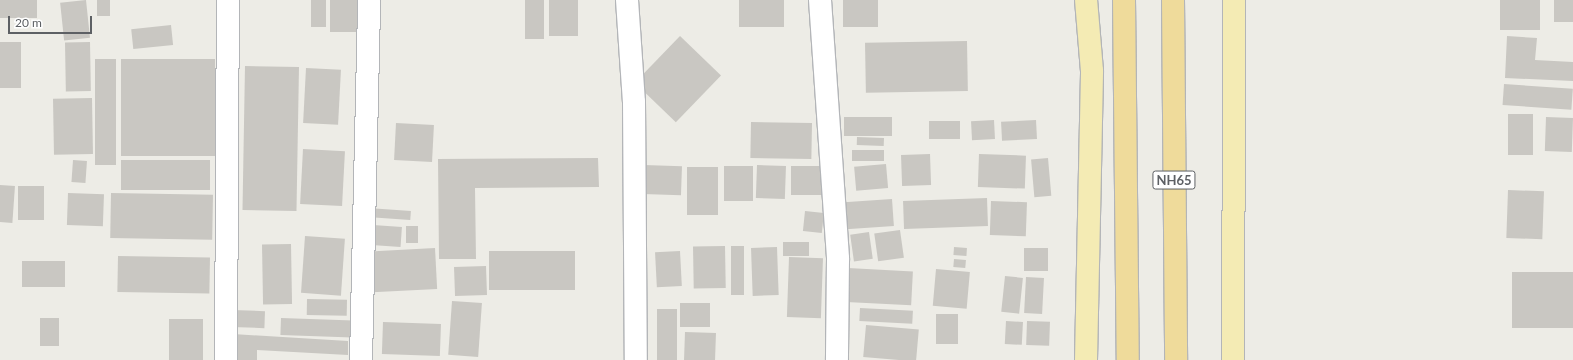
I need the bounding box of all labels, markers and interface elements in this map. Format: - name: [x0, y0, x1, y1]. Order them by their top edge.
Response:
- scale bar: [10, 8, 94, 34]
- text: 20 m: [15, 15, 42, 30]
- road number: NH65: [1152, 169, 1196, 191]

